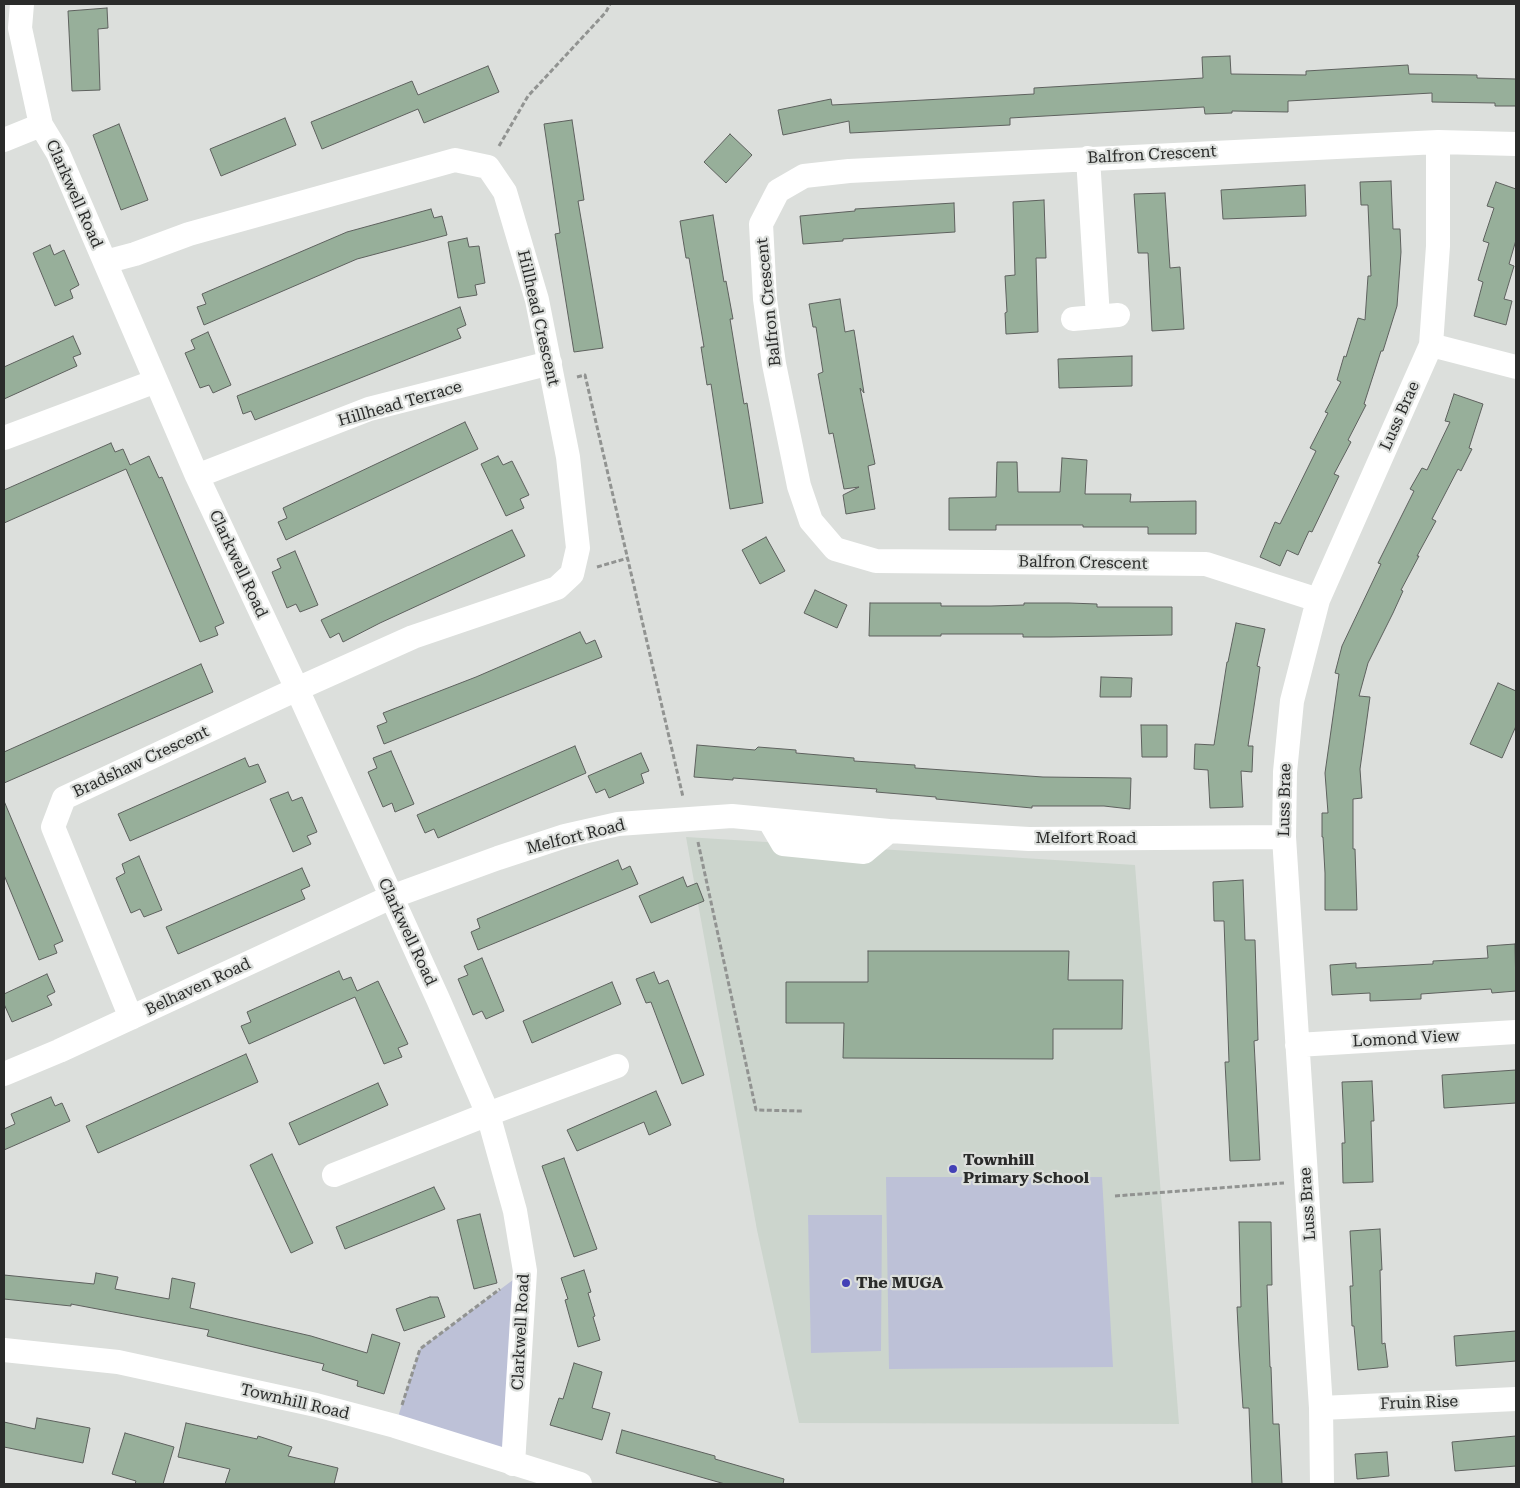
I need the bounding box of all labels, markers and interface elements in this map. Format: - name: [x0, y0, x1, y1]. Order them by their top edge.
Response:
- street label: Clarkwell Road: [42, 137, 106, 251]
- street label: Balfron Crescent: [1087, 142, 1217, 168]
- street label: Balfron Crescent: [753, 237, 785, 367]
- street label: Hillhead Crescent: [513, 248, 563, 388]
- street label: Hillhead Terrace: [336, 377, 464, 431]
- street label: Luss Brae: [1376, 379, 1424, 453]
- street label: Clarkwell Road: [205, 507, 271, 621]
- street label: Balfron Crescent: [1018, 552, 1148, 574]
- street label: Bradshaw Crescent: [70, 722, 212, 802]
- street label: Luss Brae: [1275, 763, 1295, 837]
- street label: Melfort Road: [525, 815, 627, 859]
- street label: Melfort Road: [1036, 828, 1136, 848]
- street label: Clarkwell Road: [374, 875, 440, 989]
- street label: Belhaven Road: [142, 954, 254, 1020]
- street label: Lomond View: [1352, 1027, 1460, 1051]
- place label: Townhill Primary School: [963, 1150, 1089, 1188]
- marker: Townhill Primary School: [947, 1163, 959, 1175]
- street label: Luss Brae: [1296, 1167, 1320, 1241]
- street label: Clarkwell Road: [508, 1273, 534, 1391]
- place label: The MUGA: [856, 1273, 943, 1293]
- marker: The MUGA: [840, 1277, 852, 1289]
- street label: Townhill Road: [239, 1380, 351, 1424]
- street label: Fruin Rise: [1380, 1392, 1458, 1414]

